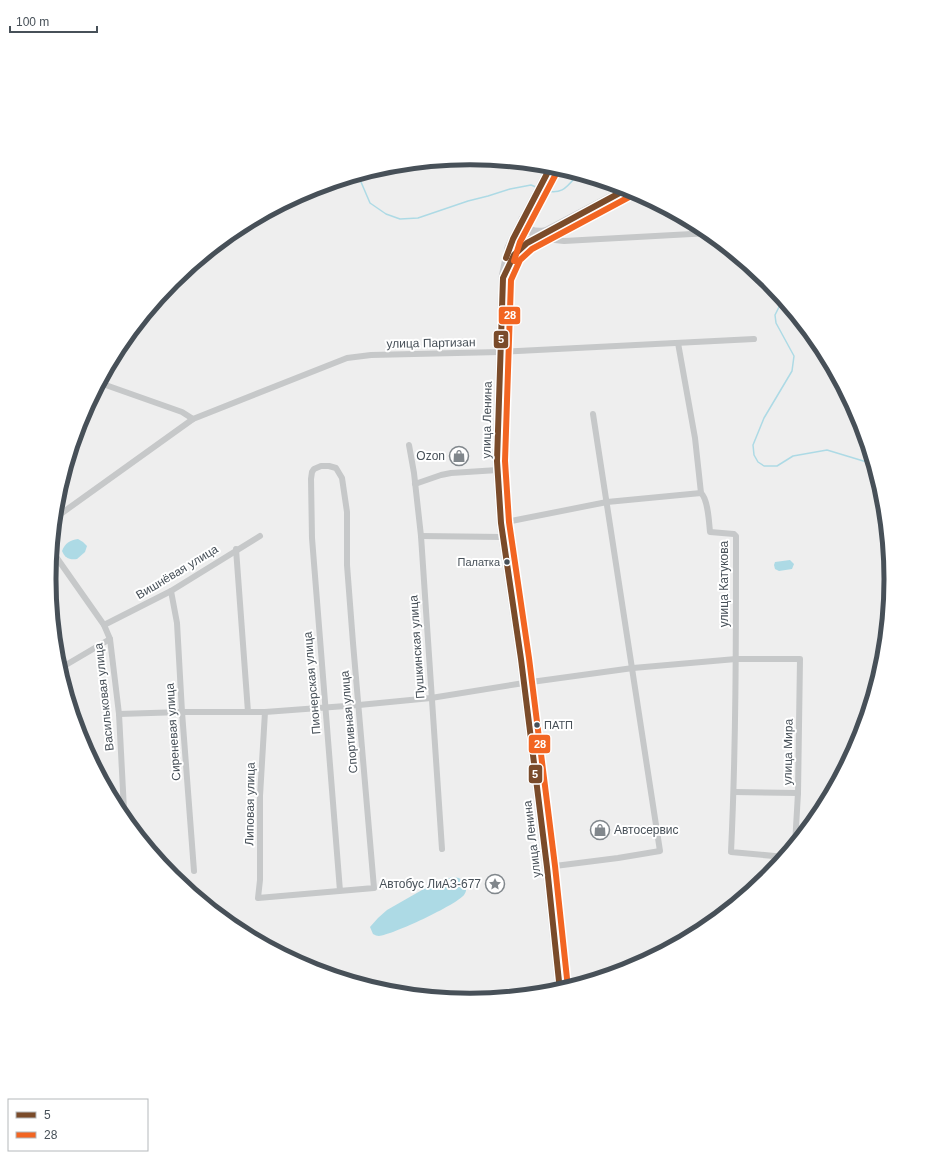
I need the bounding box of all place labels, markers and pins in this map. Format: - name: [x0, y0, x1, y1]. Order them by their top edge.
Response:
- shop icon: Ozon: [448, 445, 470, 467]
- place label: Ozon: [416, 449, 445, 463]
- place label: Палатка: [457, 556, 501, 568]
- marker: Палатка: [502, 557, 512, 567]
- place label: ПАТП: [544, 719, 573, 731]
- marker: ПАТП: [532, 720, 542, 730]
- shop icon: Автосервис: [589, 819, 611, 841]
- place label: Автосервис: [614, 823, 679, 837]
- place icon: Автобус ЛиАЗ-677: [484, 873, 506, 895]
- place label: Автобус ЛиАЗ-677: [379, 877, 481, 891]

